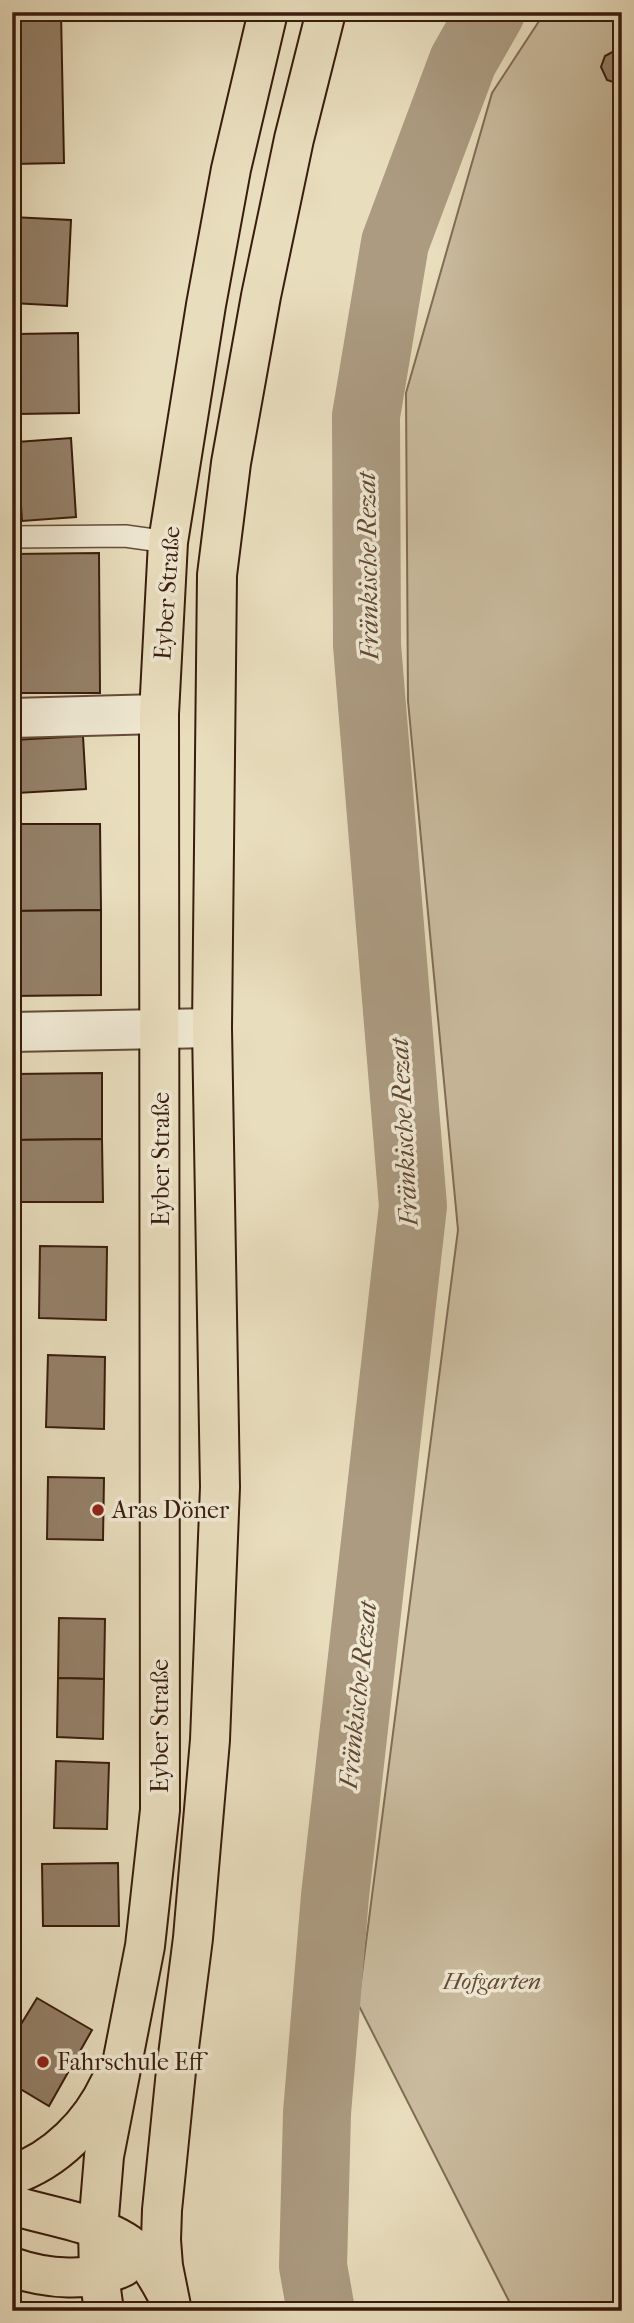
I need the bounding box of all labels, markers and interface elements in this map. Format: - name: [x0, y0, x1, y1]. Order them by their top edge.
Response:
- water label: Fränkische Rezat: [351, 470, 385, 661]
- street label: Eyber Straße: [148, 525, 186, 661]
- water label: Fränkische Rezat: [383, 1035, 424, 1228]
- street label: Eyber Straße: [147, 1092, 175, 1226]
- place label: Aras Döner: [111, 1496, 230, 1524]
- marker: Aras Döner: [90, 1502, 106, 1518]
- water label: Fränkische Rezat: [333, 1598, 383, 1791]
- street label: Eyber Straße: [146, 1659, 174, 1793]
- park label: Hofgarten: [442, 1967, 541, 1995]
- place label: Fahrschule Eff: [57, 2048, 209, 2076]
- marker: Fahrschule Eff: [35, 2054, 51, 2070]

